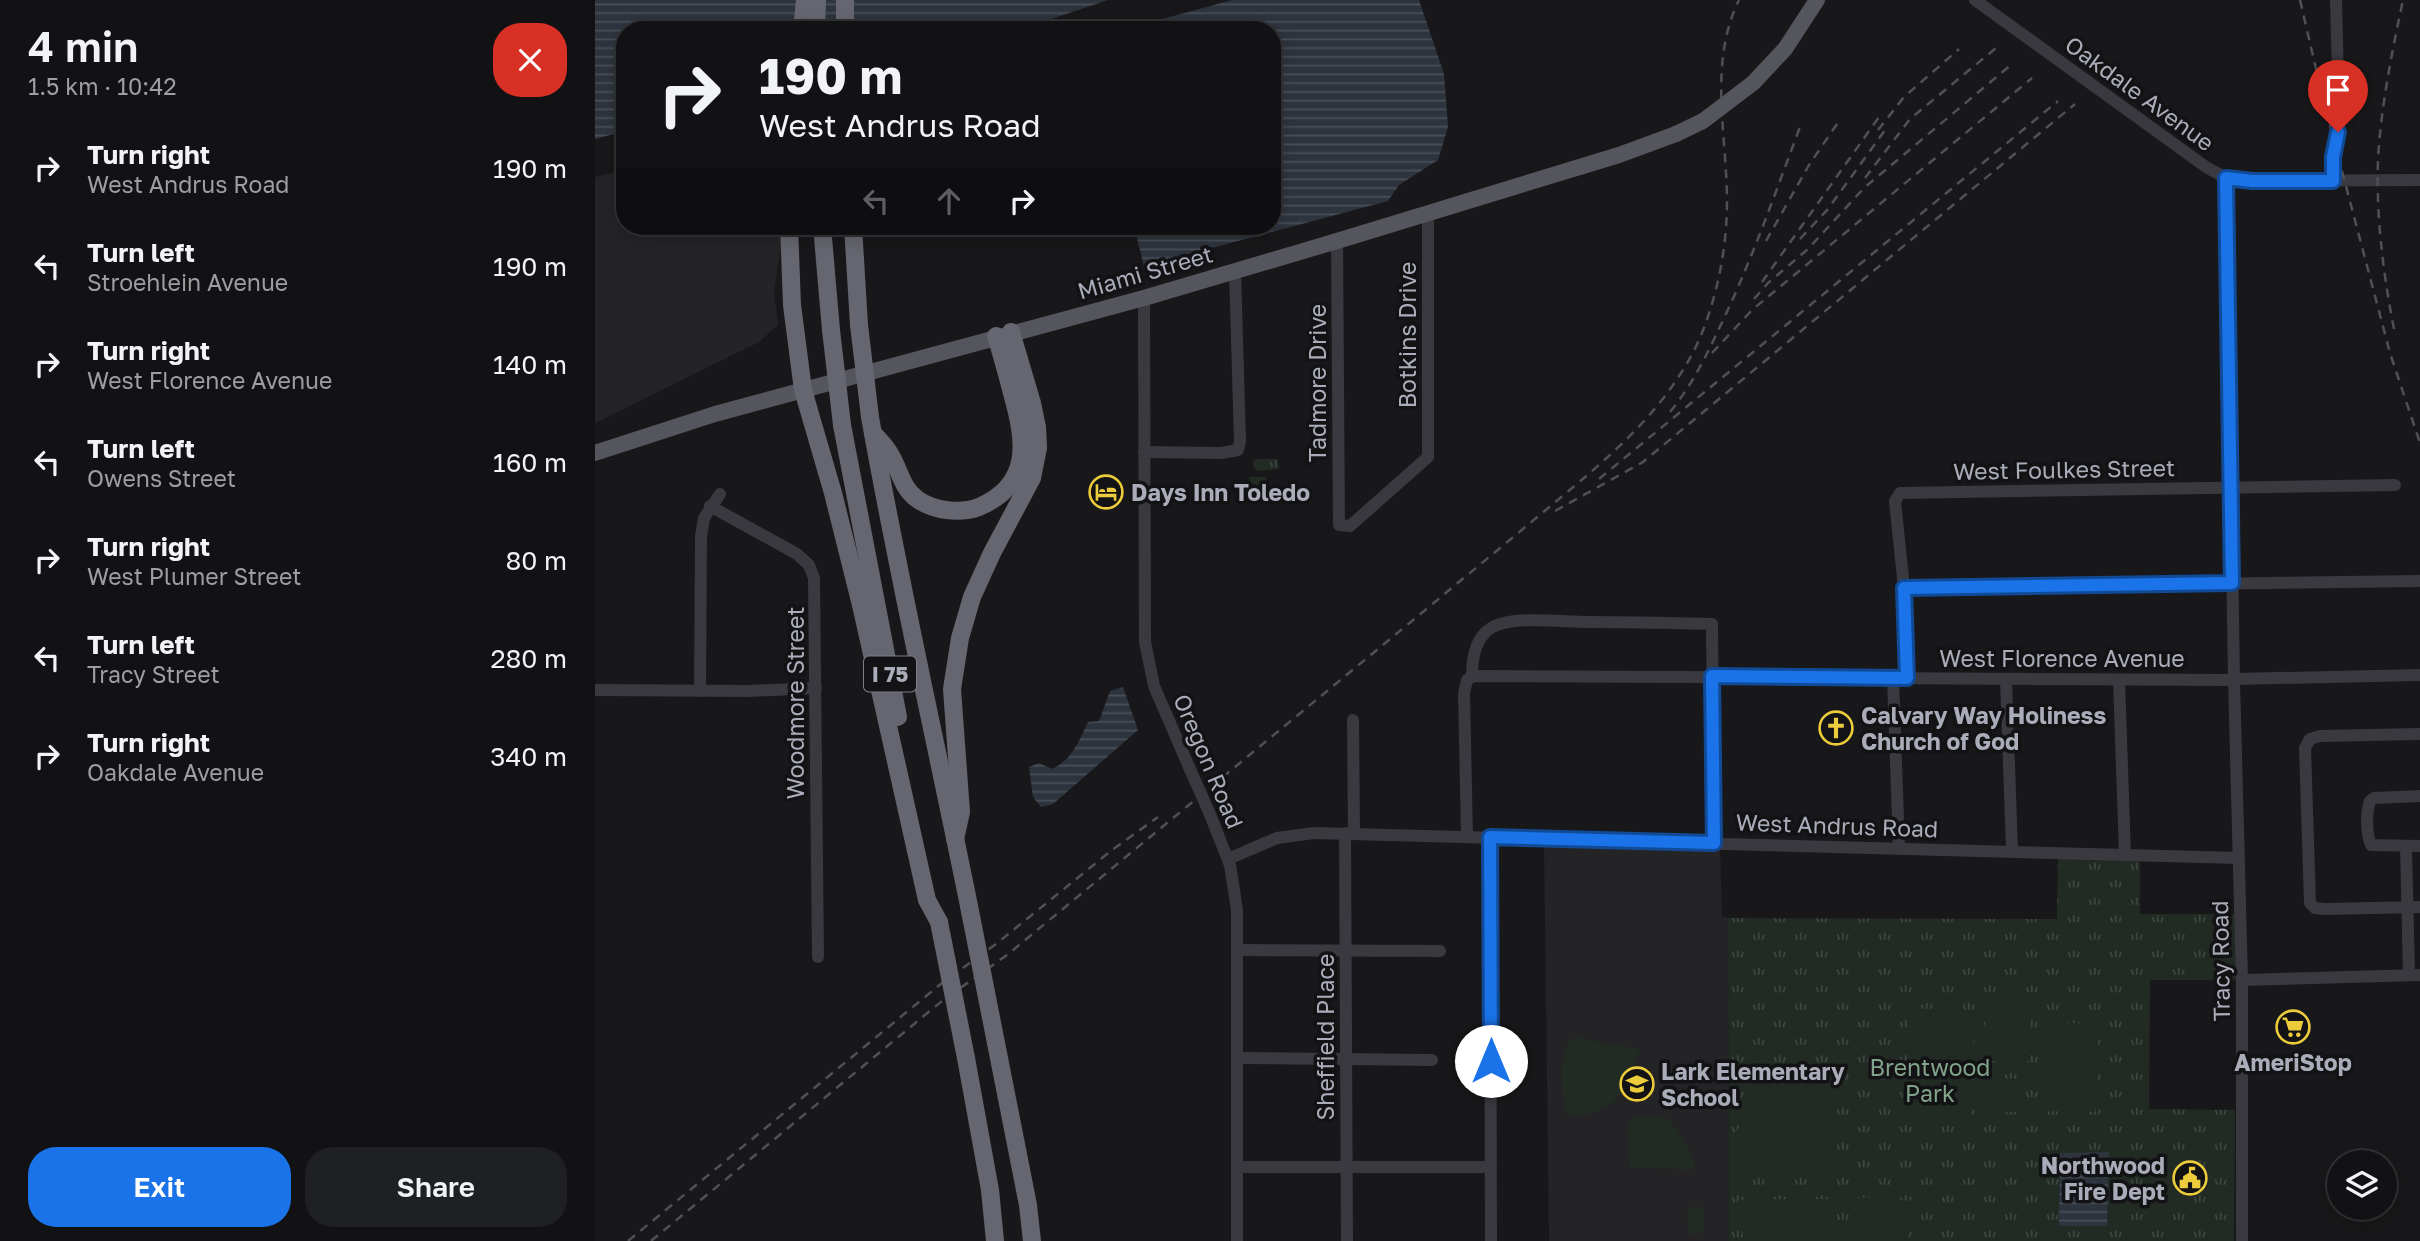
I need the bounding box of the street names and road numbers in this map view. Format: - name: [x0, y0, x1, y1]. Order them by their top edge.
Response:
- street label: Oakdale Avenue: [2060, 30, 2220, 156]
- street label: Miami Street: [1074, 239, 1216, 305]
- street label: Botkins Drive: [1393, 262, 1421, 408]
- street label: Tadmore Drive: [1303, 304, 1331, 462]
- street label: West Foulkes Street: [1953, 453, 2175, 485]
- street label: Woodmore Street: [781, 607, 809, 799]
- street label: West Florence Avenue: [1939, 644, 2185, 672]
- road number: I 75: [864, 656, 916, 692]
- street label: Oregon Road: [1168, 690, 1250, 832]
- street label: West Andrus Road: [1735, 807, 1939, 843]
- street label: Tracy Road: [2205, 900, 2235, 1022]
- street label: Sheffield Place: [1311, 954, 1339, 1120]

